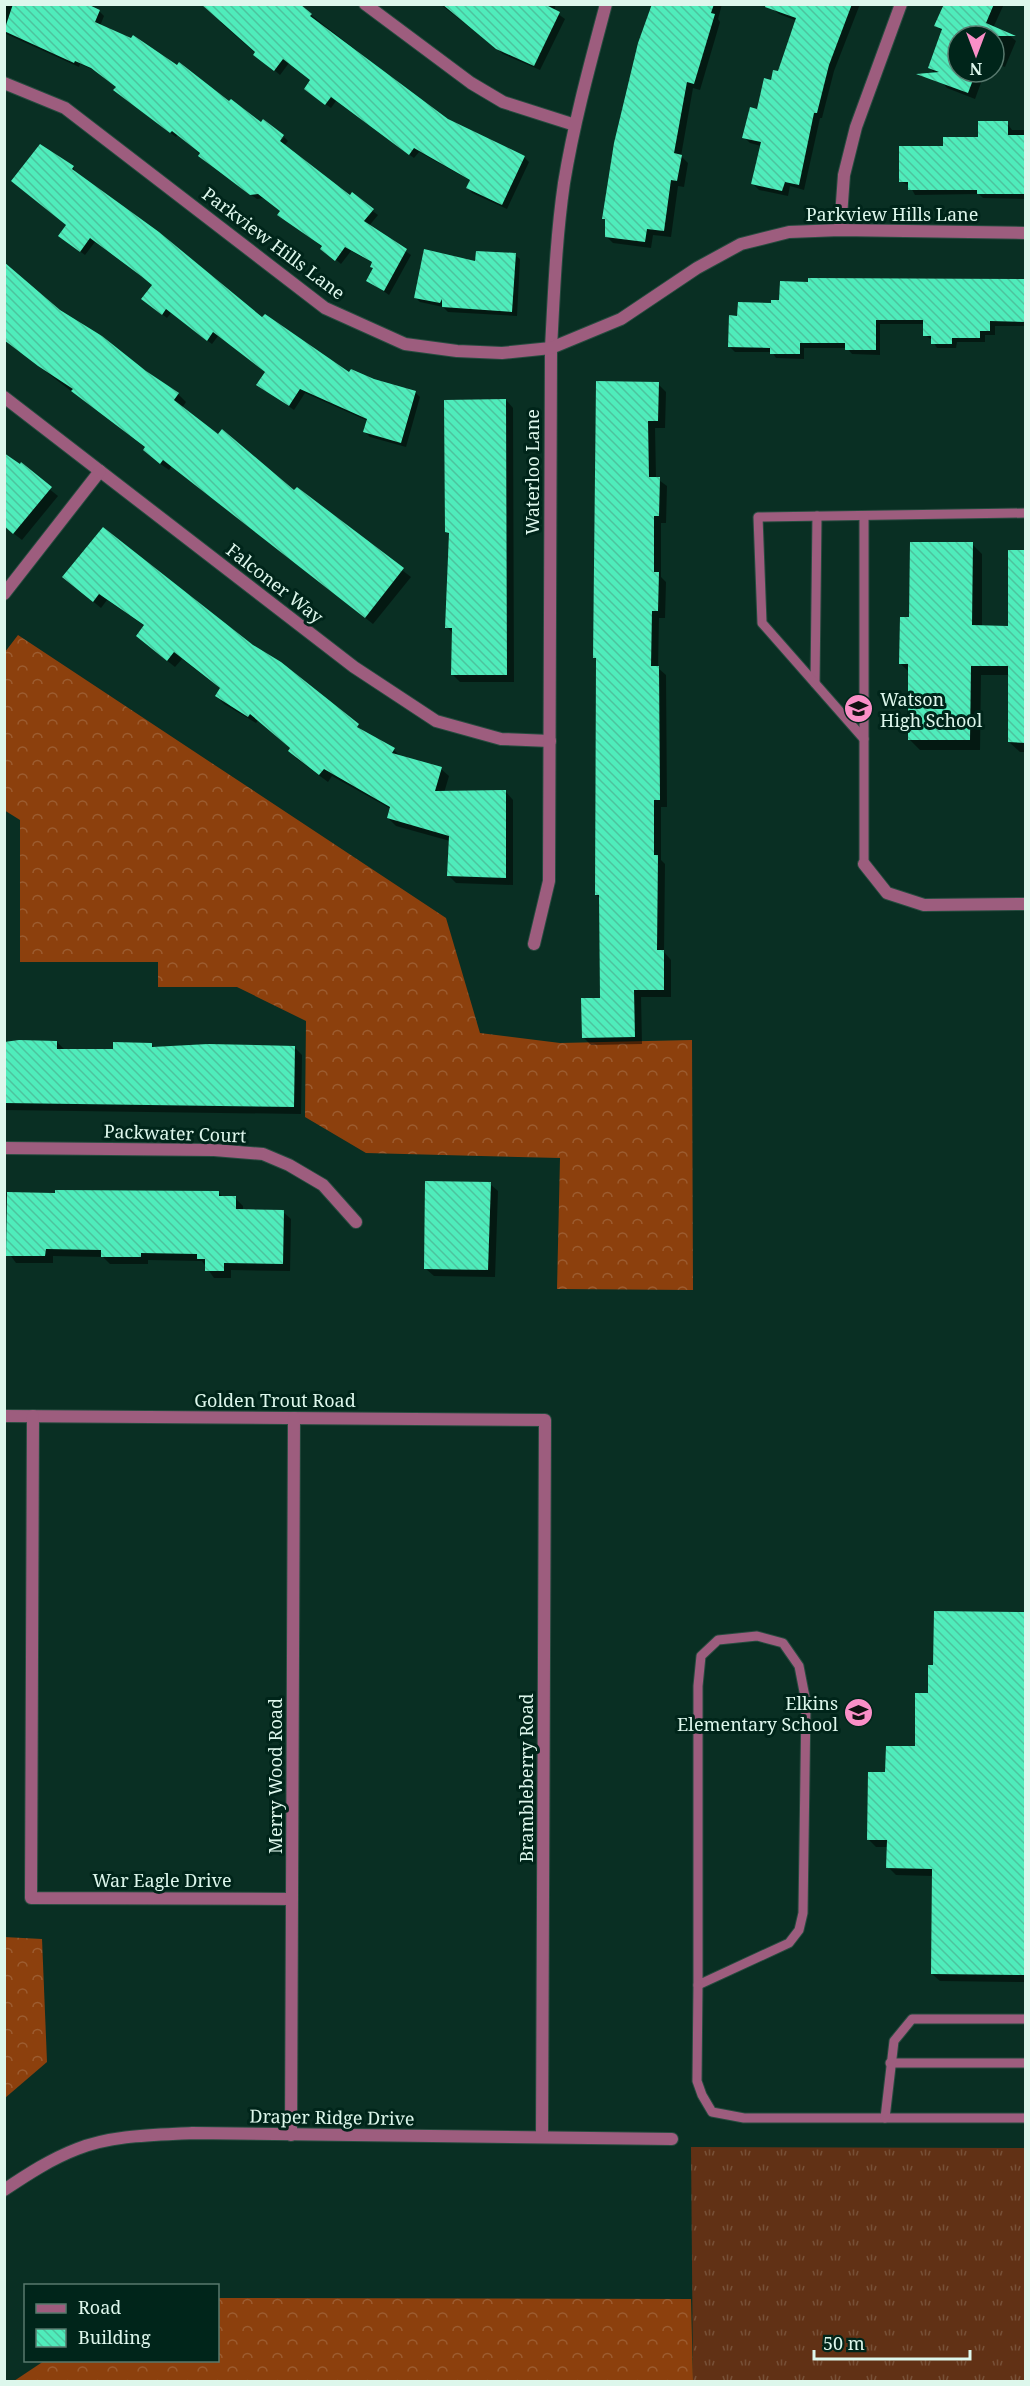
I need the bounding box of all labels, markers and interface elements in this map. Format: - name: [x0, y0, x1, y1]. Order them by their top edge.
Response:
- north arrow: [946, 24, 1006, 84]
- text: N: [969, 58, 982, 80]
- street label: Parkview Hills Lane: [198, 181, 350, 305]
- street label: Parkview Hills Lane: [806, 202, 978, 226]
- street label: Waterloo Lane: [520, 409, 544, 535]
- street label: Falconer Way: [222, 538, 329, 629]
- place label: Watson High School: [880, 687, 983, 732]
- school or university icon: Watson High School: [843, 693, 875, 725]
- street label: Packwater Court: [103, 1119, 247, 1147]
- street label: Golden Trout Road: [194, 1388, 356, 1412]
- place label: Elkins Elementary School: [677, 1691, 838, 1736]
- street label: Brambleberry Road: [514, 1693, 538, 1863]
- school or university icon: Elkins Elementary School: [843, 1697, 875, 1729]
- street label: Merry Wood Road: [263, 1698, 287, 1854]
- street label: War Eagle Drive: [92, 1868, 232, 1892]
- street label: Draper Ridge Drive: [249, 2104, 415, 2130]
- legend: [24, 2284, 219, 2362]
- text: Road: [78, 2295, 121, 2319]
- scale bar: [814, 2323, 970, 2361]
- text: Building: [78, 2325, 151, 2349]
- text: 50 m: [823, 2331, 865, 2355]

